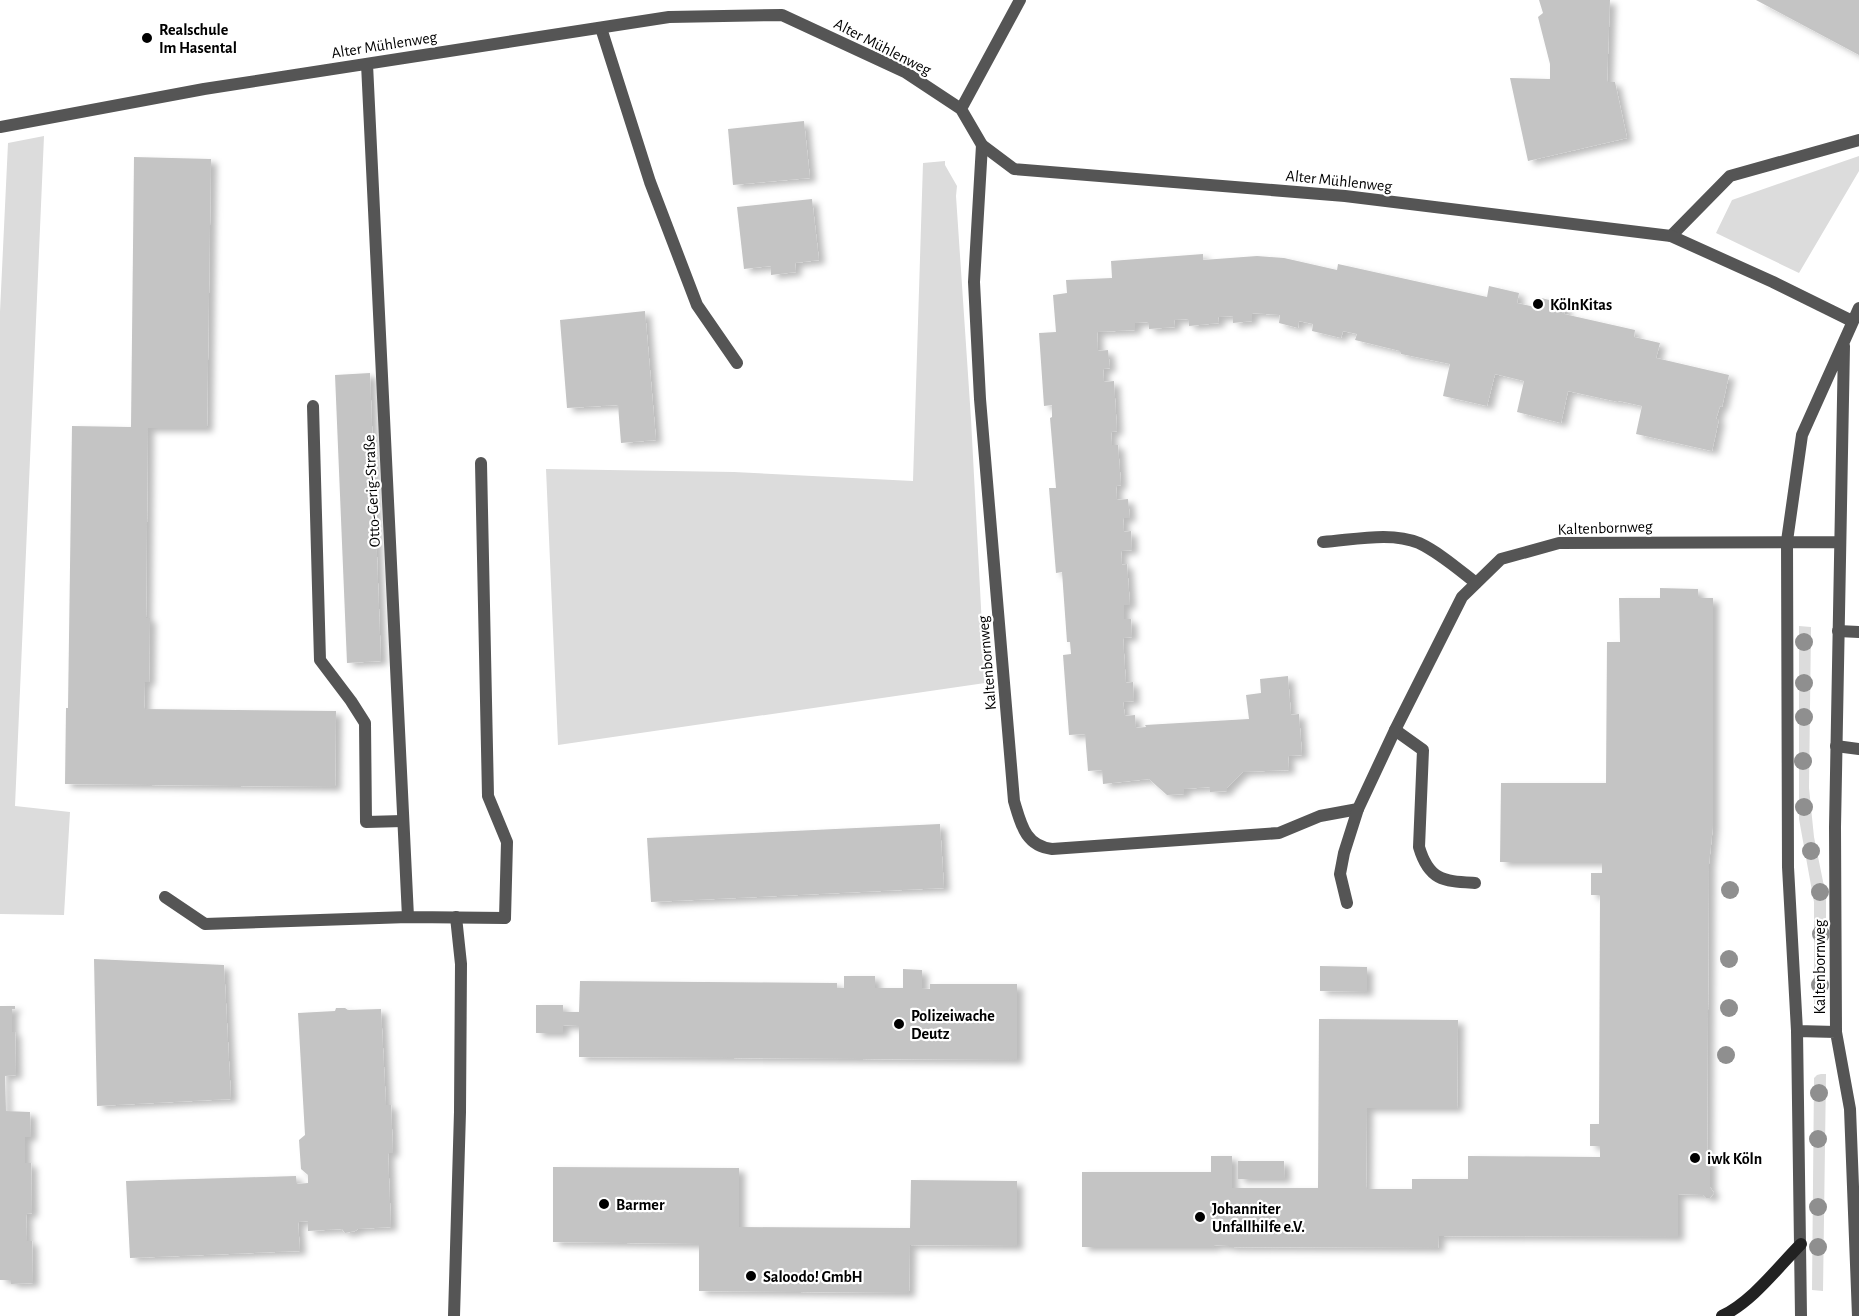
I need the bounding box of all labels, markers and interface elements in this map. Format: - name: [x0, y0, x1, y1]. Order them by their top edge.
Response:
- street label: Alter Mühlenweg: [831, 15, 934, 78]
- place label: Realschule Im Hasental: [159, 22, 237, 56]
- street label: Alter Mühlenweg: [330, 29, 438, 61]
- marker: Realschule Im Hasental: [140, 31, 154, 45]
- street label: Alter Mühlenweg: [1285, 167, 1393, 195]
- marker: KölnKitas: [1531, 297, 1545, 311]
- place label: KölnKitas: [1550, 297, 1612, 313]
- street label: Otto-Gerig-Straße: [361, 434, 383, 548]
- street label: Kaltenbornweg: [1557, 518, 1653, 538]
- street label: Kaltenbornweg: [975, 615, 999, 711]
- street label: Kaltenbornweg: [1812, 919, 1828, 1015]
- place label: Polizeiwache Deutz: [911, 1008, 995, 1042]
- marker: Polizeiwache Deutz: [892, 1017, 906, 1031]
- marker: iwk Köln: [1688, 1151, 1702, 1165]
- place label: iwk Köln: [1707, 1151, 1762, 1167]
- marker: Barmer: [597, 1197, 611, 1211]
- place label: Barmer: [616, 1197, 665, 1213]
- place label: Johanniter Unfallhilfe e.V.: [1212, 1201, 1305, 1235]
- marker: Johanniter Unfallhilfe e.V.: [1193, 1210, 1207, 1224]
- marker: Saloodo! GmbH: [744, 1269, 758, 1283]
- place label: Saloodo! GmbH: [763, 1269, 863, 1285]

